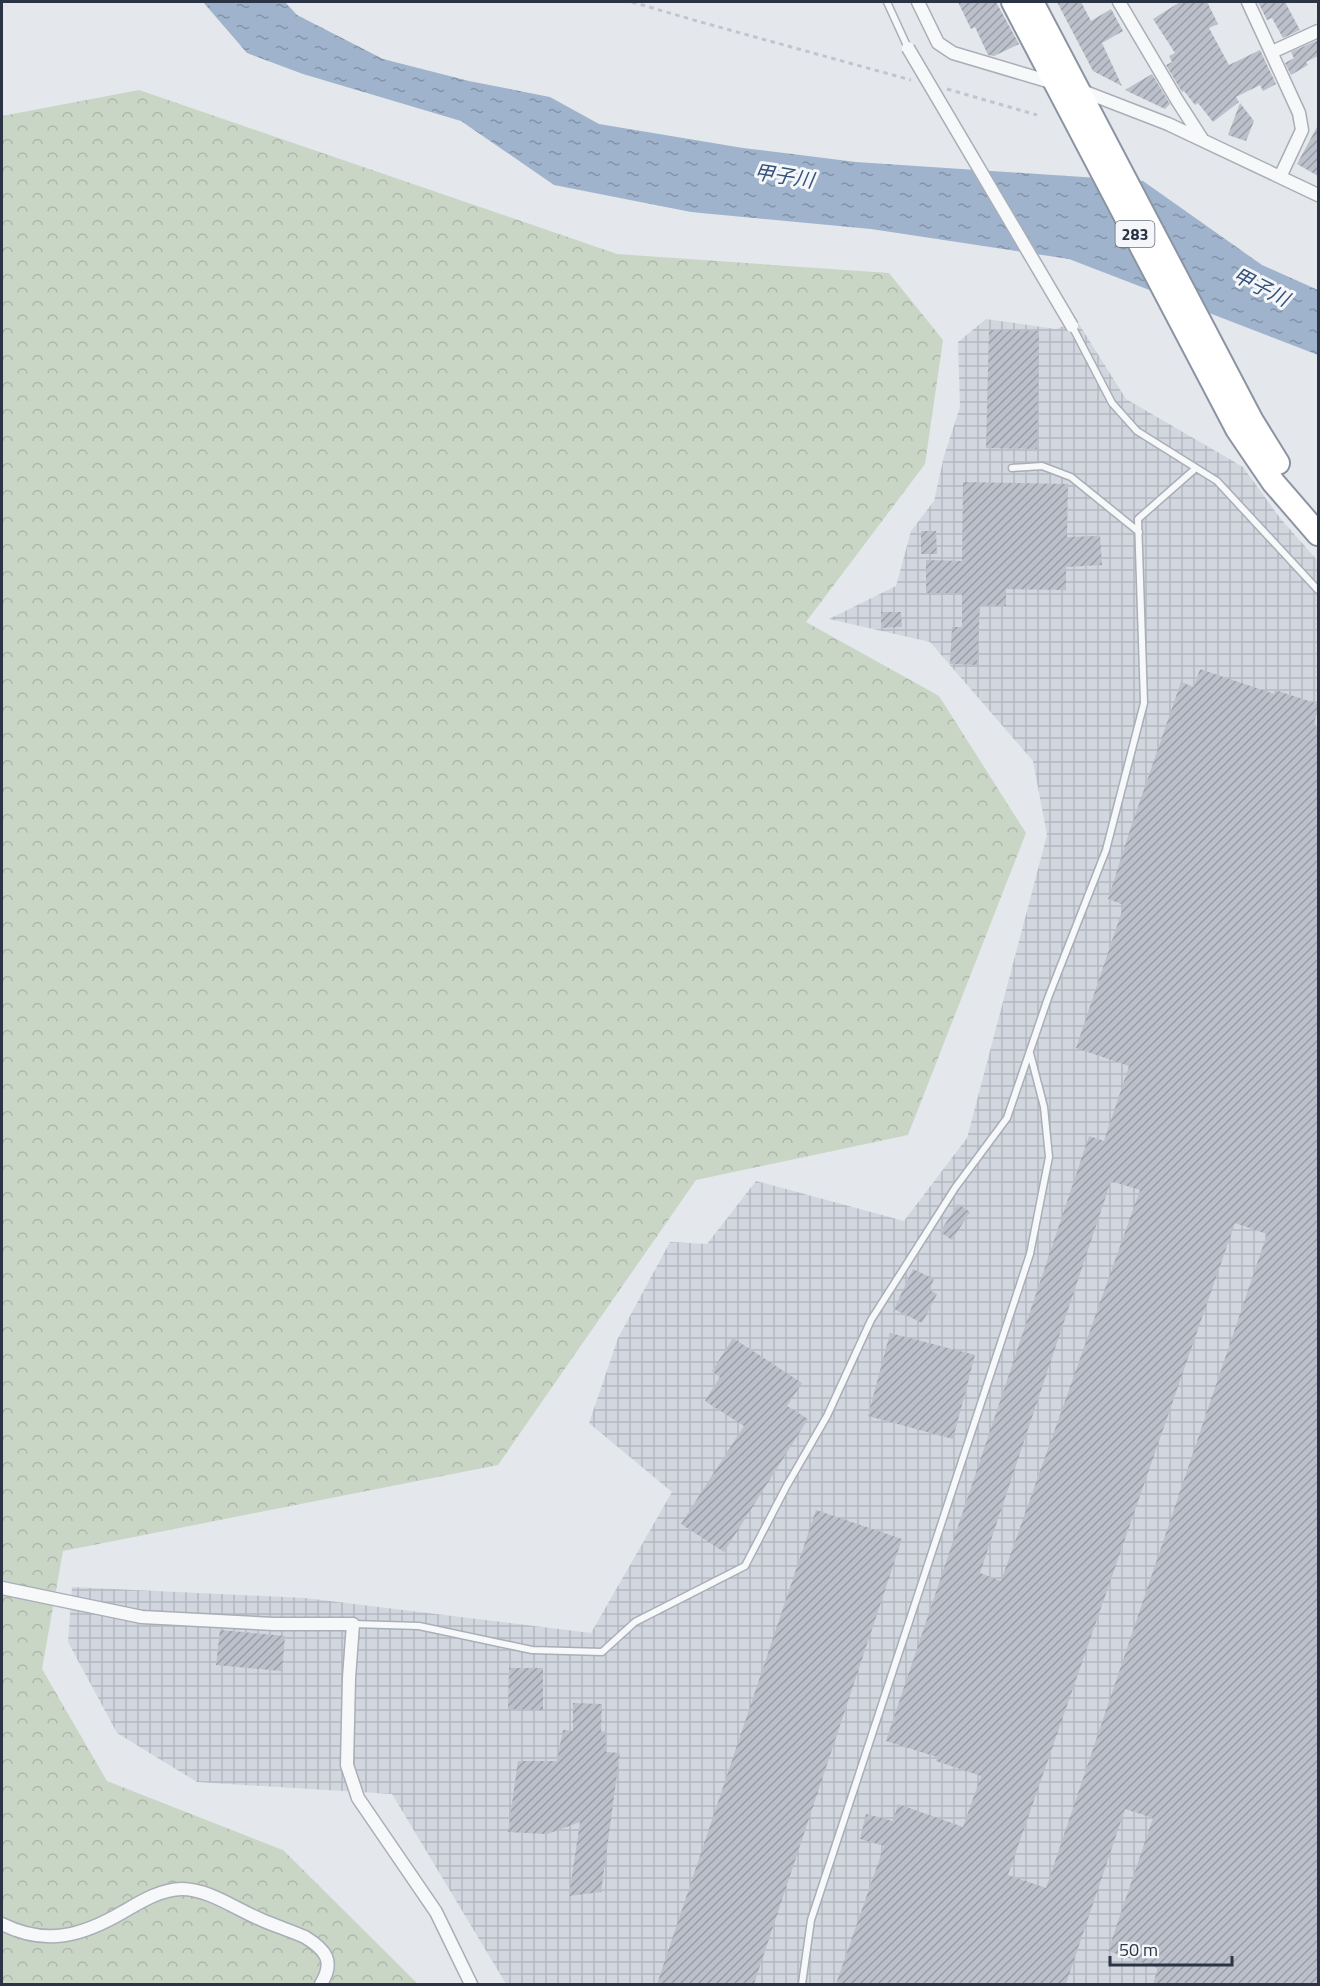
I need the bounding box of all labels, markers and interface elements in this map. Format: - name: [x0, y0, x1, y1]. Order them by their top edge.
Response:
- water label: 甲子川: [752, 156, 818, 196]
- road number: 283: [1116, 221, 1154, 247]
- water label: 甲子川: [1227, 259, 1297, 315]
- scale bar: [1110, 1929, 1232, 1967]
- text: 50 m: [1119, 1936, 1158, 1963]

